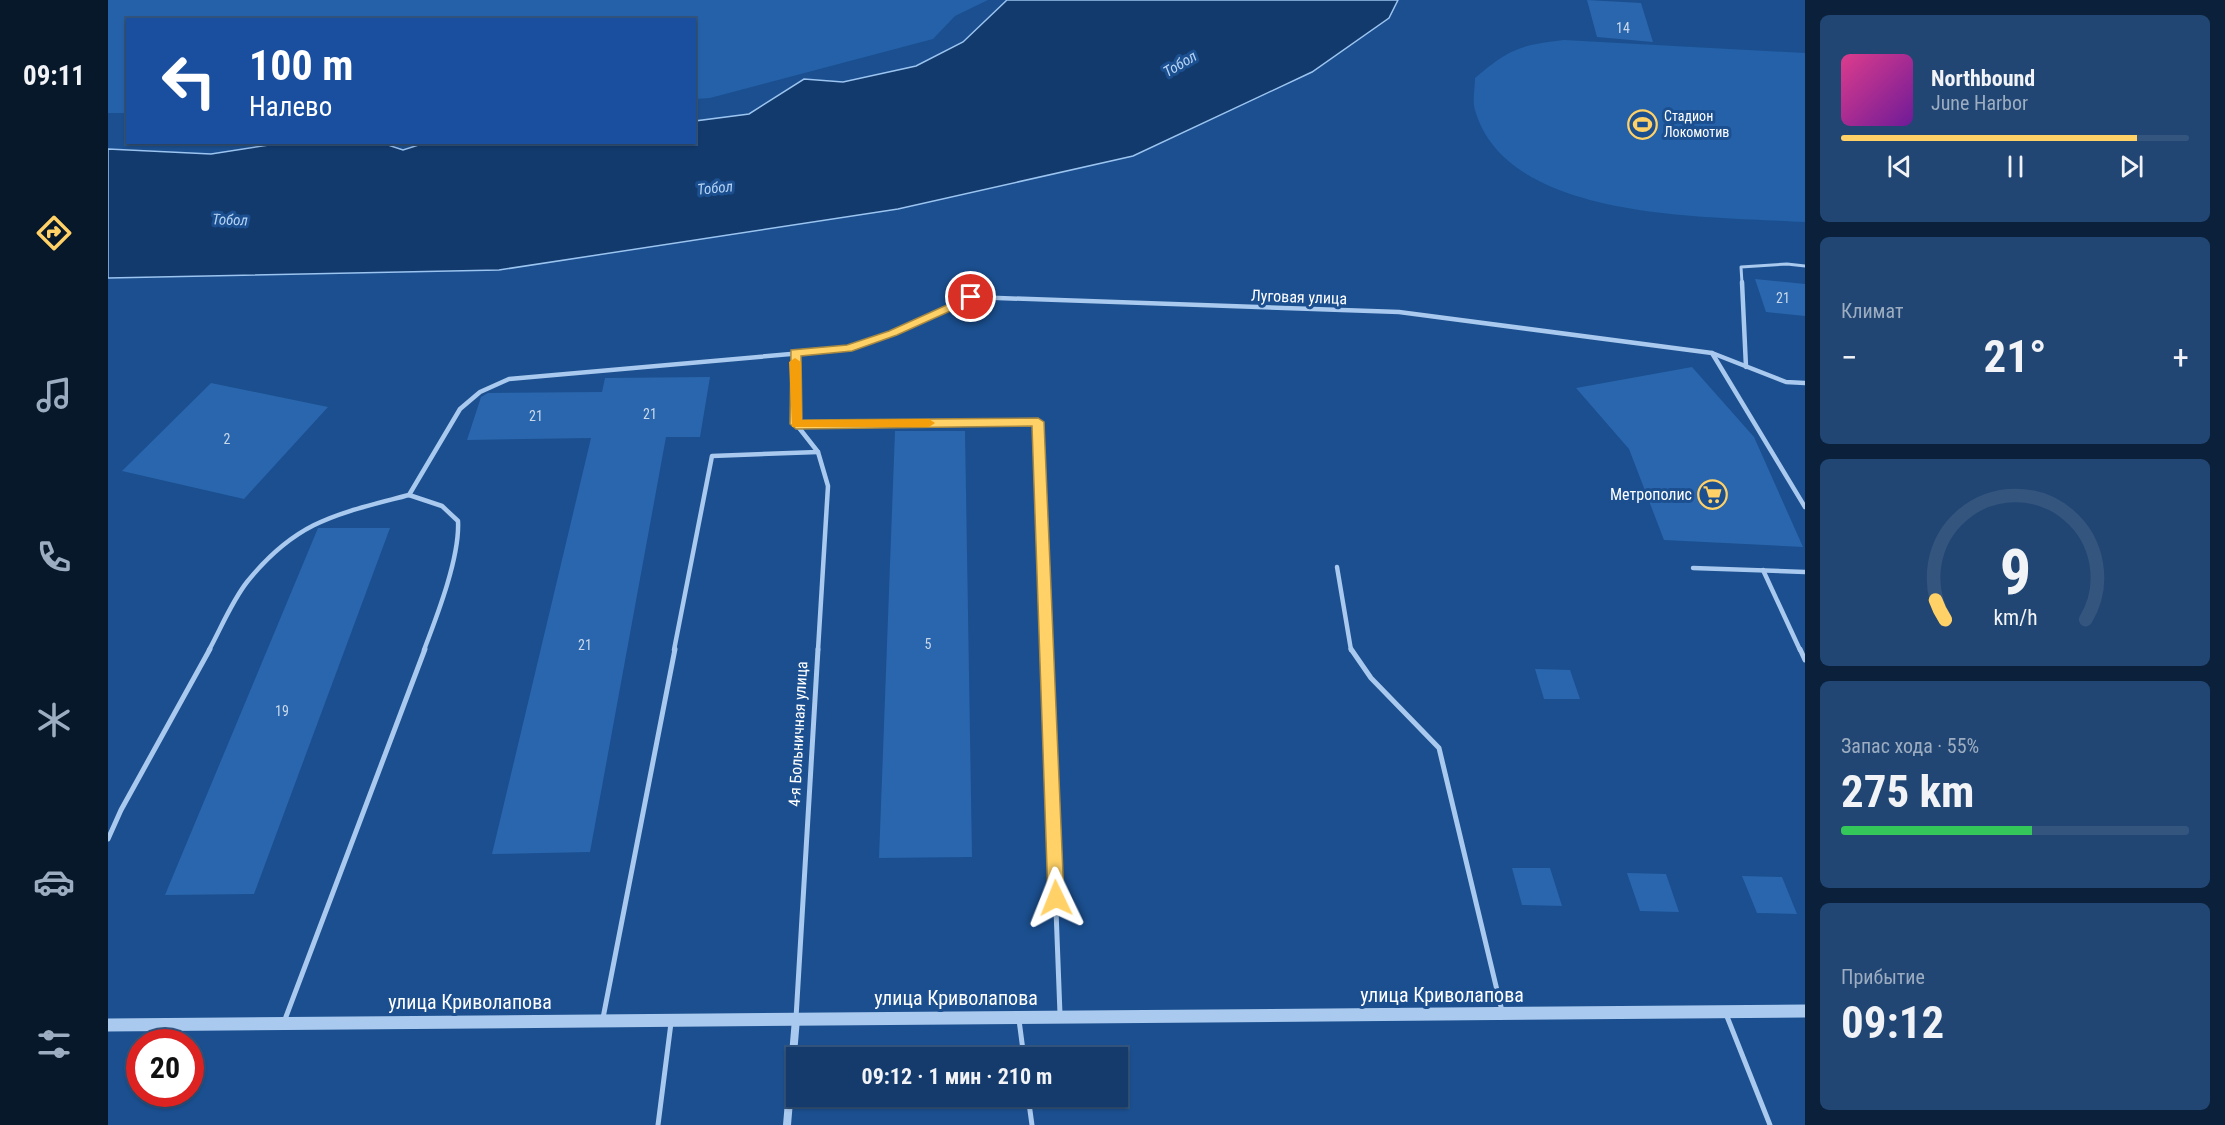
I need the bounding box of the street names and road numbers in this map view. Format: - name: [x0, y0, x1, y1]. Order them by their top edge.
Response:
- street label: Луговая улица: [1251, 286, 1347, 308]
- street label: 4-я Больничная улица: [785, 661, 811, 807]
- street label: улица Криволапова: [1360, 983, 1524, 1007]
- street label: улица Криволапова: [874, 986, 1038, 1010]
- street label: улица Криволапова: [388, 990, 552, 1014]

